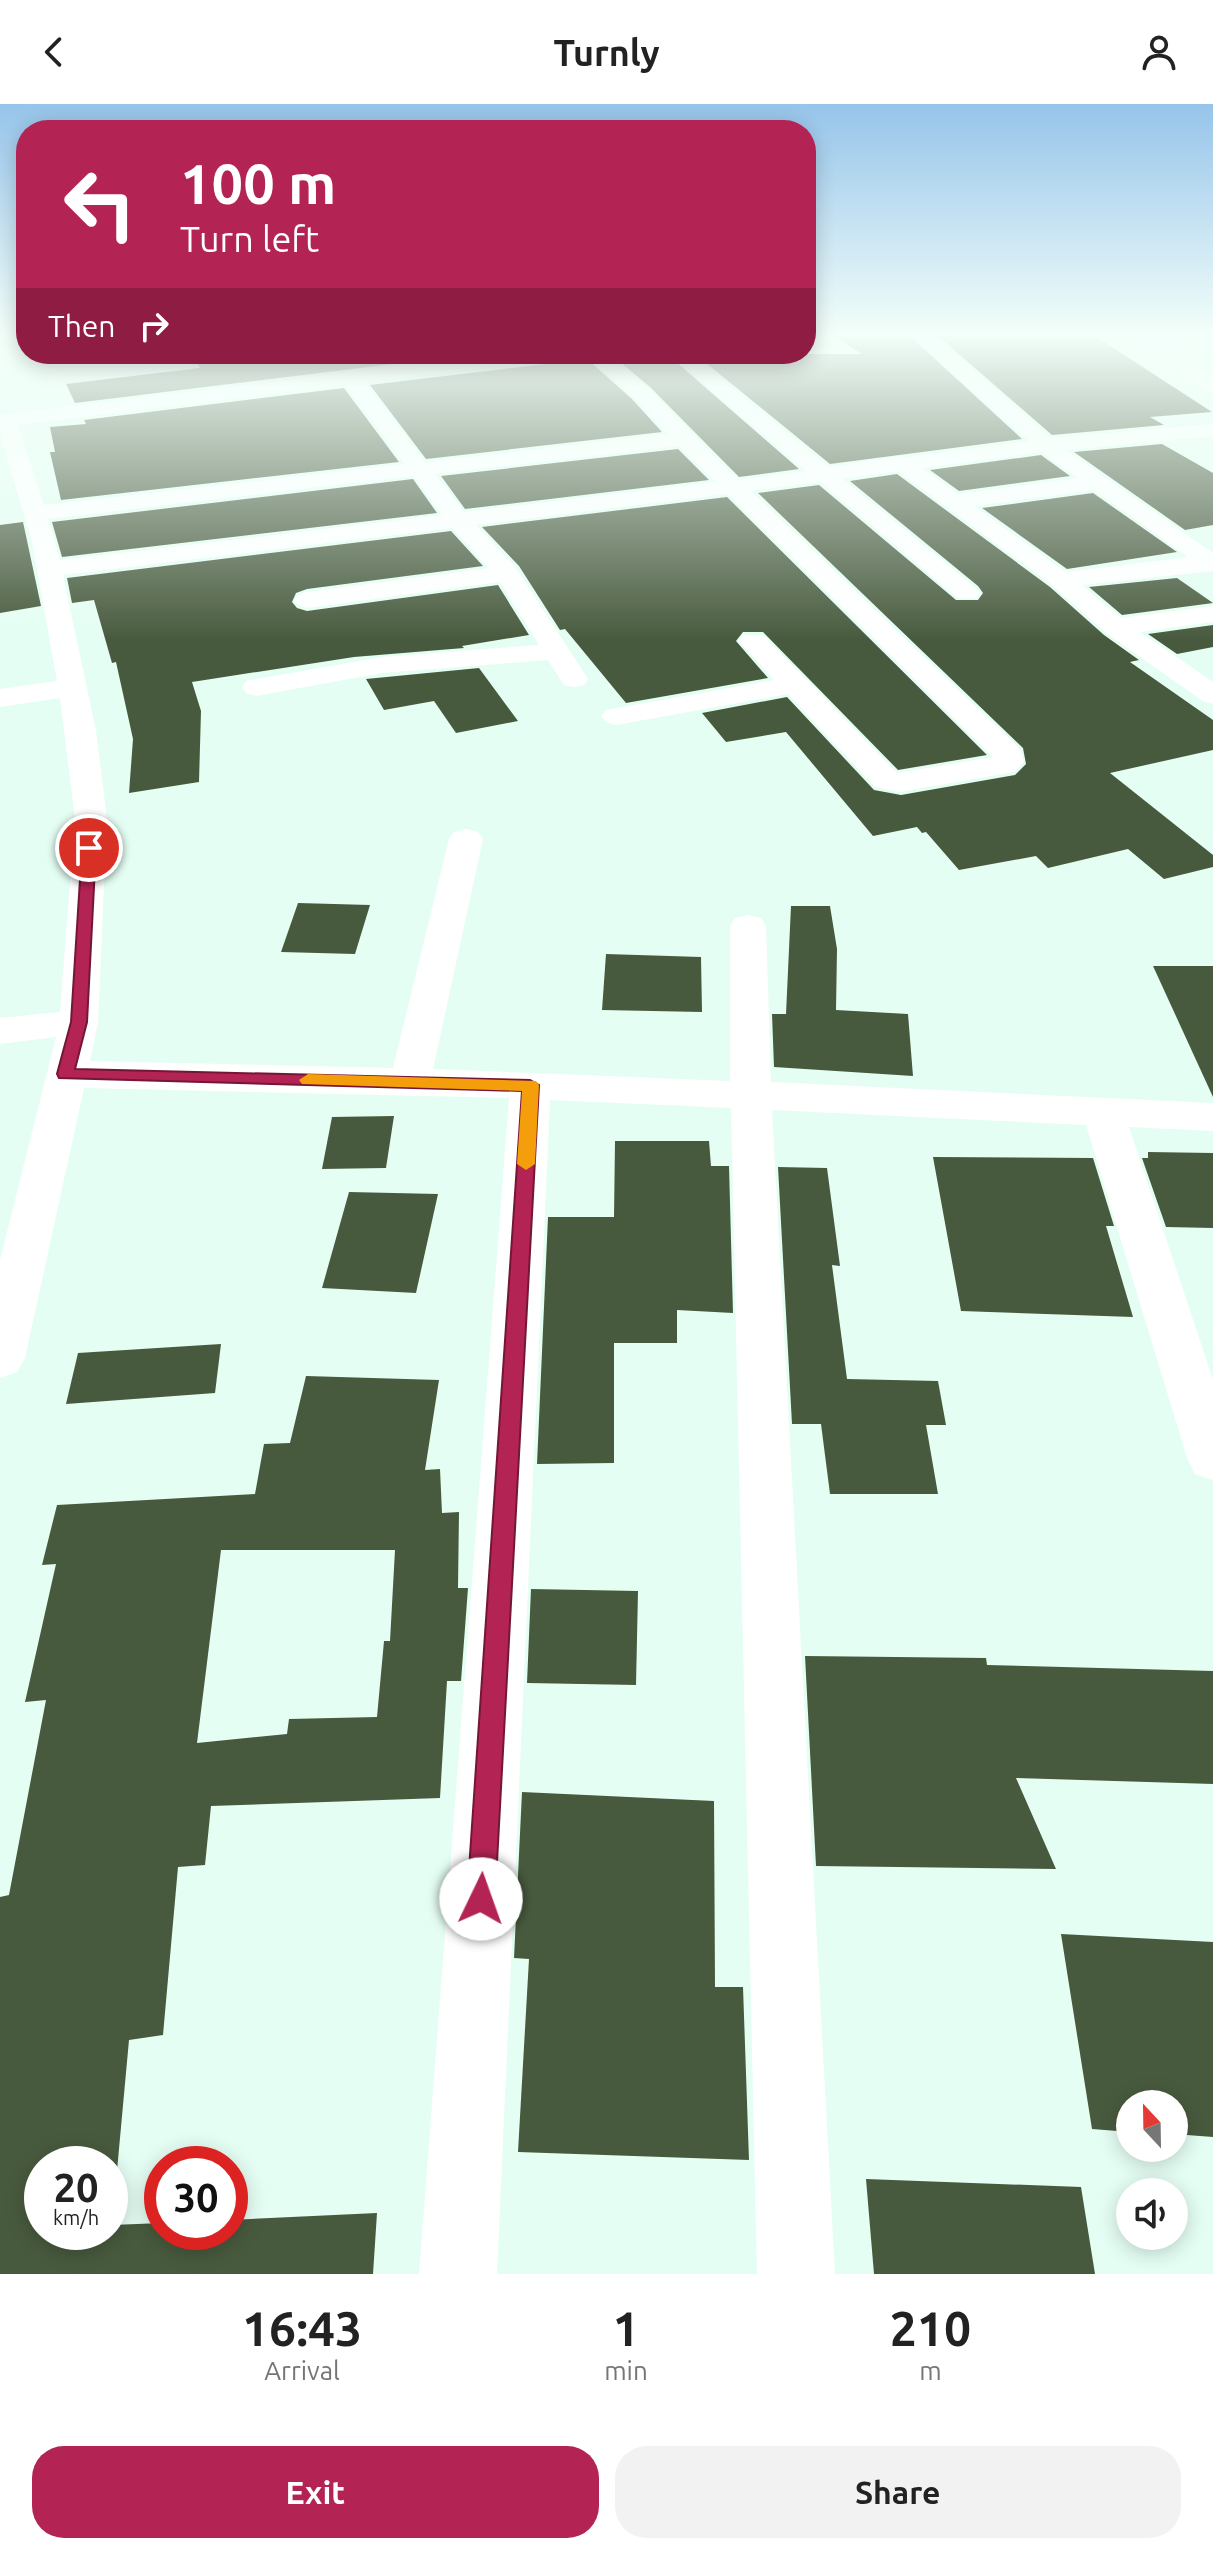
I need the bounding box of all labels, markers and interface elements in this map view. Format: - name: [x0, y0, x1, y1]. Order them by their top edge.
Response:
- icon: back: [32, 30, 76, 74]
- icon: person: [1137, 30, 1181, 74]
- text: Turnly: [553, 32, 660, 73]
- icon: left: [48, 152, 152, 256]
- text: 100 m: [180, 152, 336, 215]
- text: Turn left: [180, 218, 319, 259]
- icon: right: [132, 304, 176, 348]
- text: Then: [48, 309, 116, 343]
- pin: [55, 814, 123, 882]
- icon: arrive: [67, 826, 111, 870]
- position arrow: [439, 1857, 523, 1941]
- north arrow: [1116, 2090, 1188, 2162]
- map controls: [1116, 2090, 1188, 2250]
- speed limit sign: 30: [144, 2146, 248, 2250]
- text: 20: [53, 2165, 99, 2210]
- button: sound: [1116, 2178, 1188, 2250]
- text: km/h: [53, 2206, 99, 2229]
- text: 16:43: [242, 2301, 362, 2355]
- text: 1: [612, 2301, 639, 2355]
- text: 210: [890, 2301, 971, 2355]
- text: Arrival: [264, 2356, 340, 2385]
- text: min: [604, 2356, 648, 2385]
- text: m: [919, 2356, 942, 2385]
- button: Exit: [32, 2446, 599, 2538]
- button: Share: [615, 2446, 1181, 2538]

